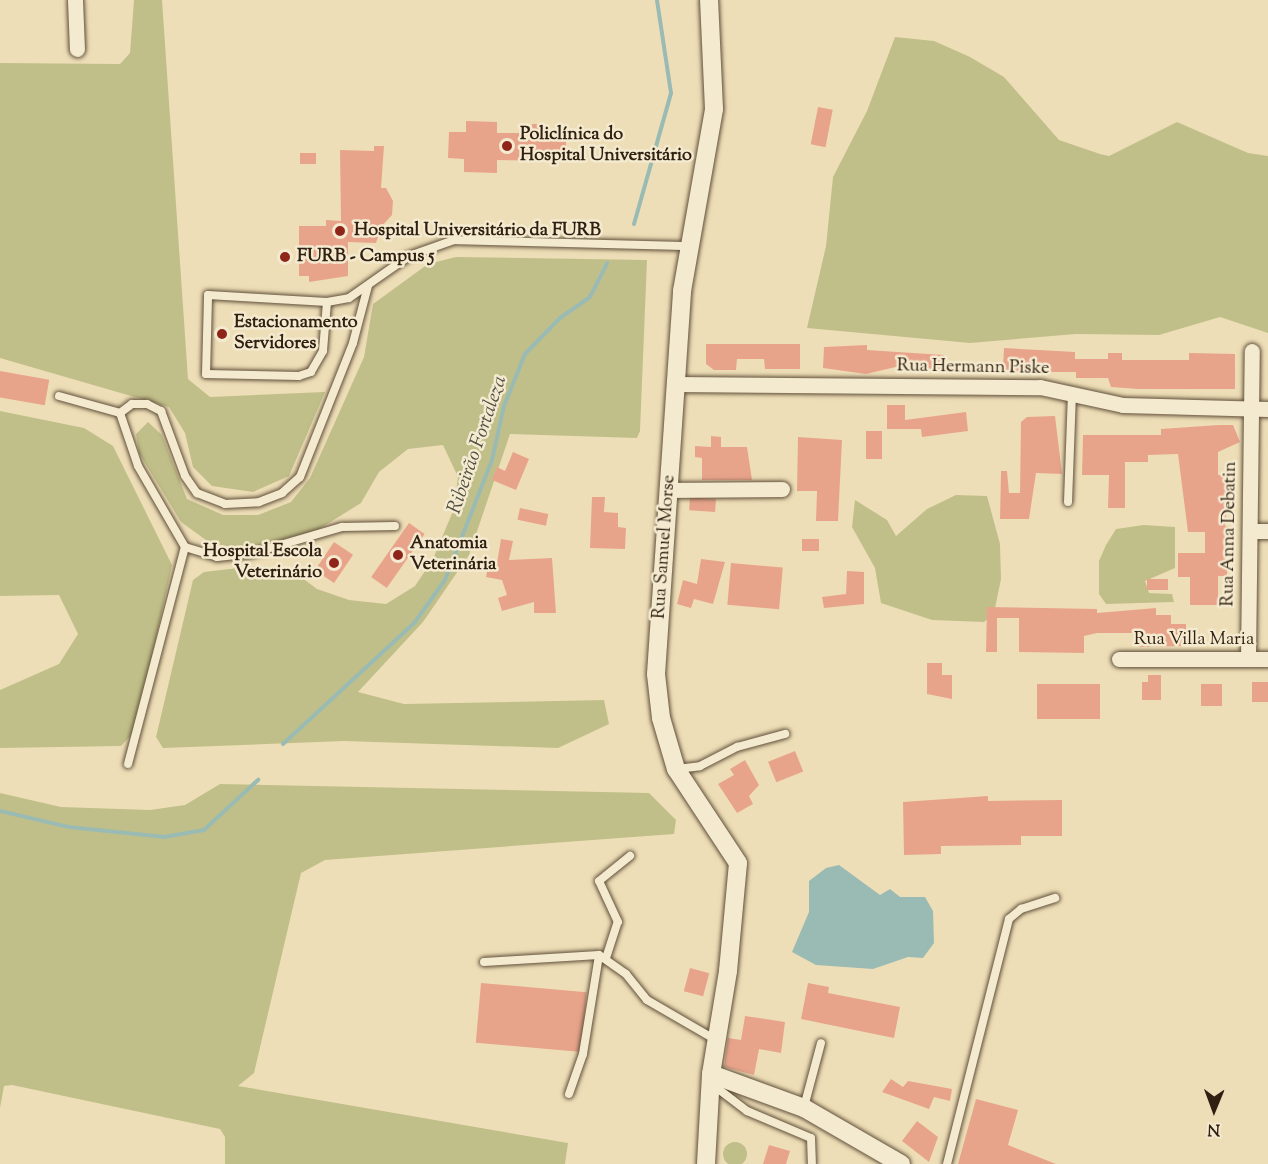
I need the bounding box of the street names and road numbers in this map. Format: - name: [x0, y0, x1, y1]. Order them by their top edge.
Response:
- street label: Rua Hermann Piske: [897, 356, 1049, 380]
- street label: Rua Anna Debatin: [1218, 461, 1242, 607]
- street label: Rua Samuel Morse: [649, 474, 681, 620]
- street label: Rua Villa Maria: [1134, 629, 1254, 651]

